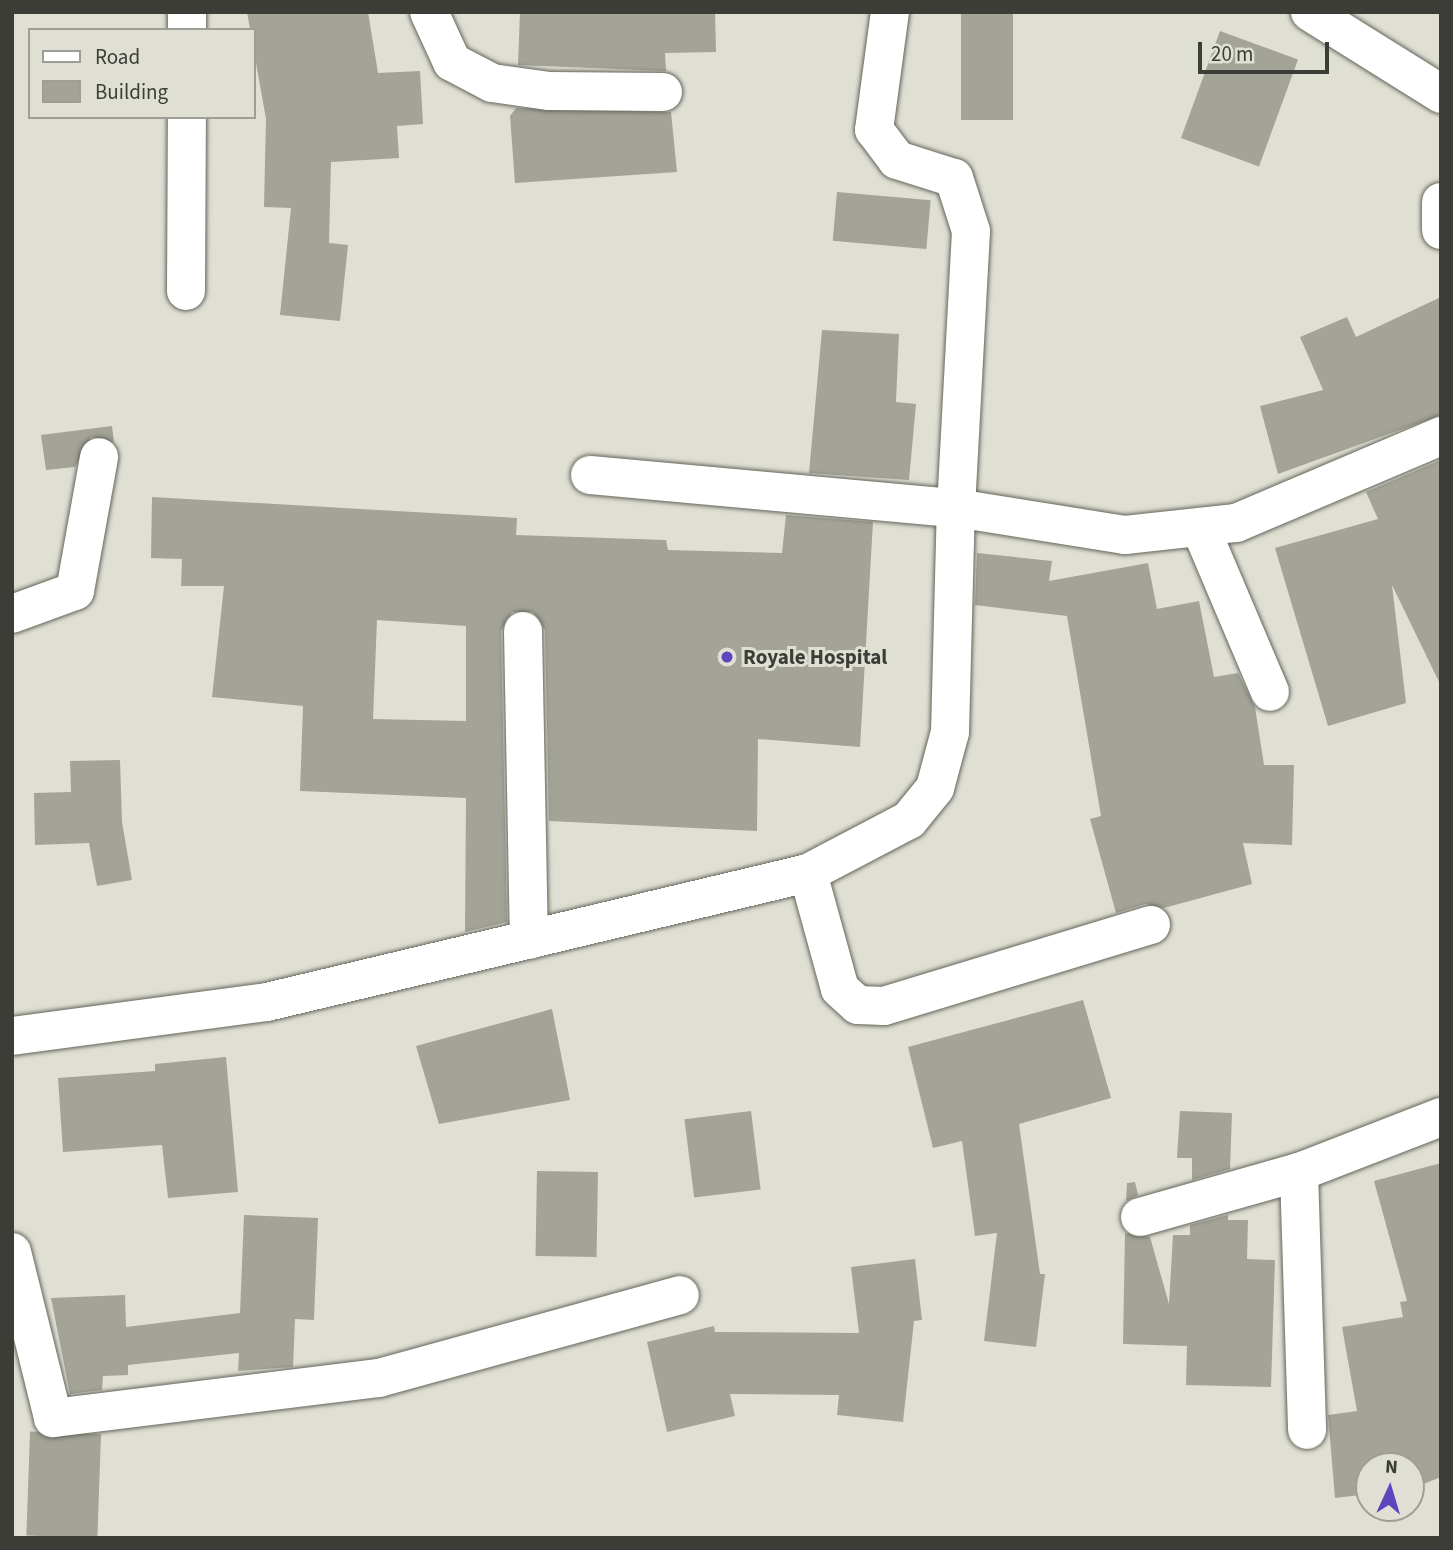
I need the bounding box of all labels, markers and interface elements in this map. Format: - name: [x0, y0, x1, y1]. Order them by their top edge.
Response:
- legend: [28, 28, 256, 119]
- scale bar: [1201, 28, 1332, 72]
- text: 20 m: [1211, 39, 1253, 69]
- text: Road: [95, 42, 140, 72]
- text: Building: [95, 77, 168, 107]
- place label: Royale Hospital: [743, 644, 887, 670]
- marker: Royale Hospital: [717, 647, 737, 667]
- north arrow: [1355, 1452, 1425, 1522]
- text: N: [1384, 1454, 1399, 1481]

